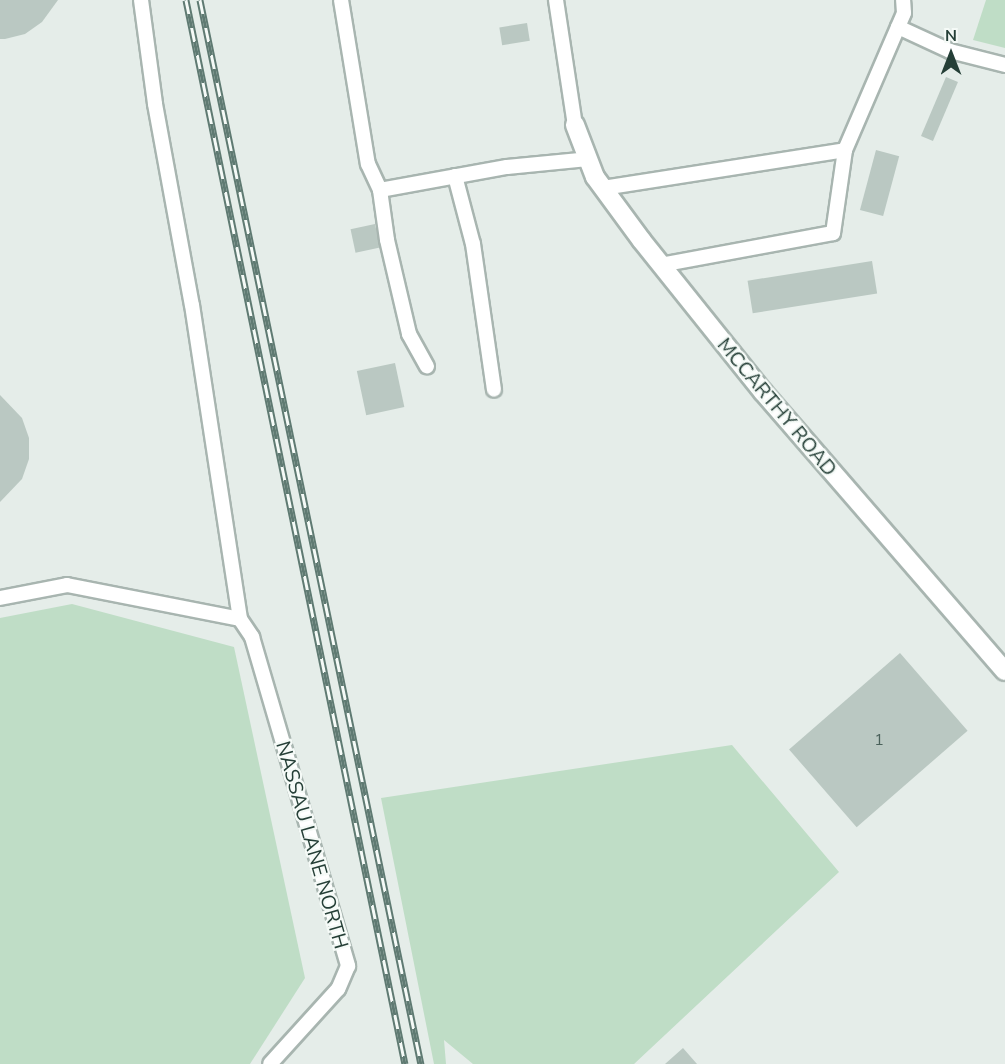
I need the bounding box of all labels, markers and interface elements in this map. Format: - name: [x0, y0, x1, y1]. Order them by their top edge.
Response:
- north arrow: [921, 24, 981, 84]
- text: N: [945, 25, 957, 47]
- street label: MCCARTHY ROAD: [712, 333, 842, 481]
- house number: 1: [874, 730, 884, 750]
- street label: NASSAU LANE NORTH: [271, 738, 353, 952]

